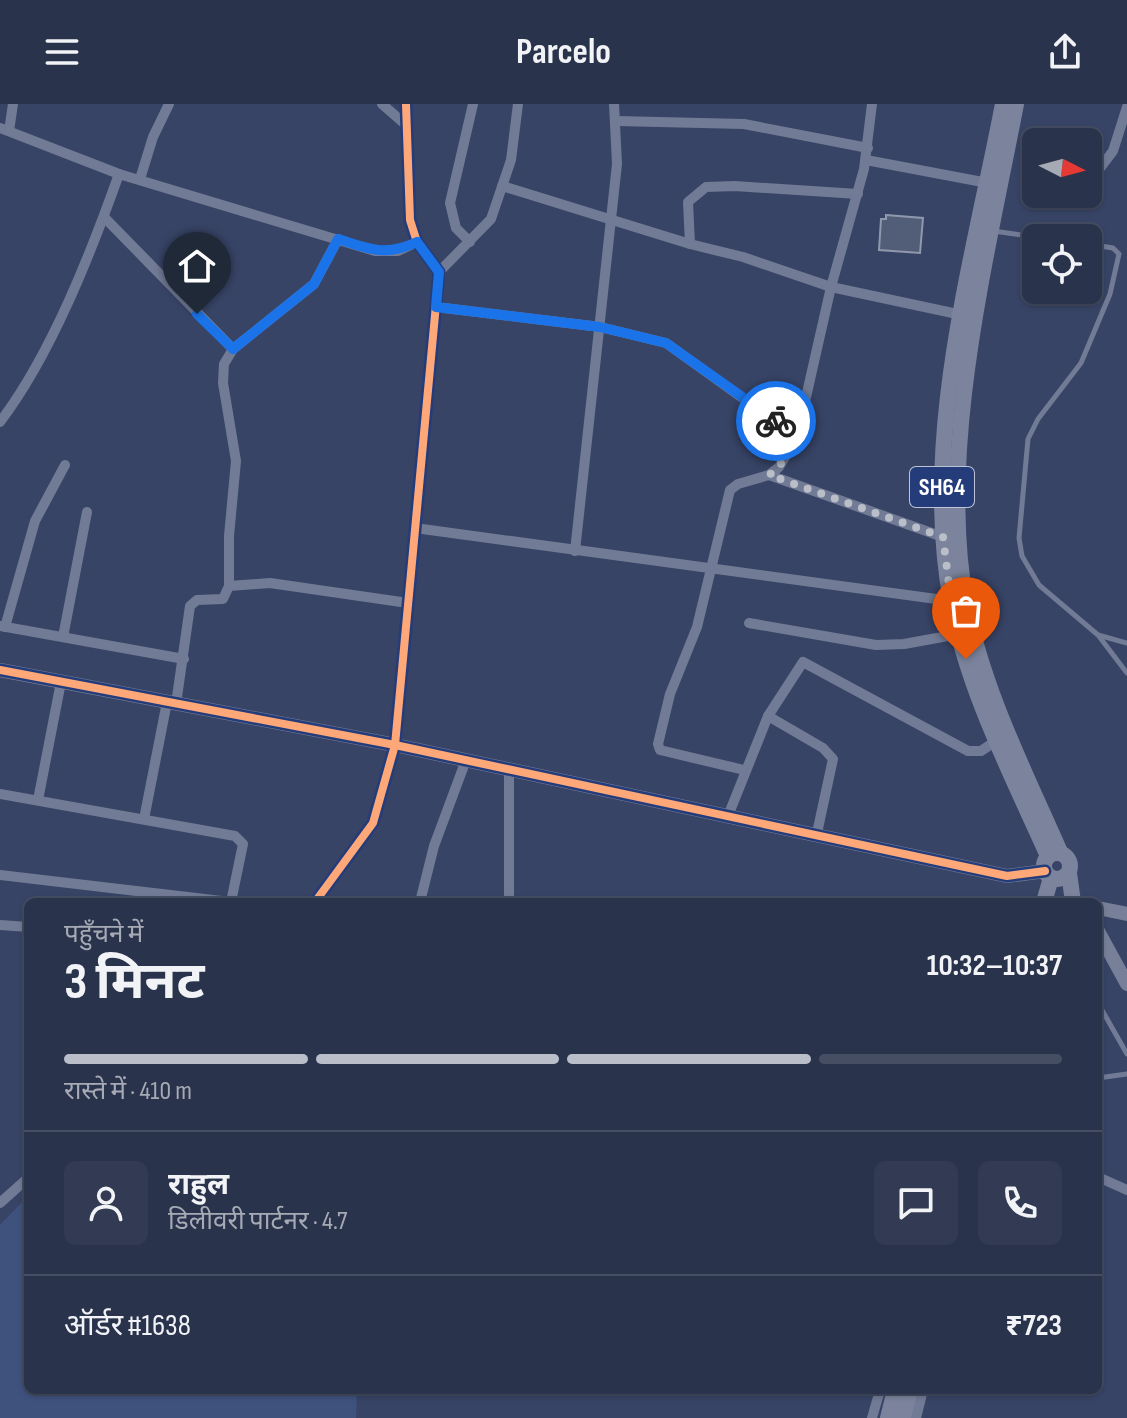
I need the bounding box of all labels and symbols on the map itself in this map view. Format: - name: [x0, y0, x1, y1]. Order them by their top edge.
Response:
- north arrow: [1022, 128, 1102, 208]
- pin: [163, 232, 231, 314]
- courier: [736, 381, 816, 461]
- road number: SH64: [910, 467, 974, 507]
- pin: [932, 577, 1000, 659]

